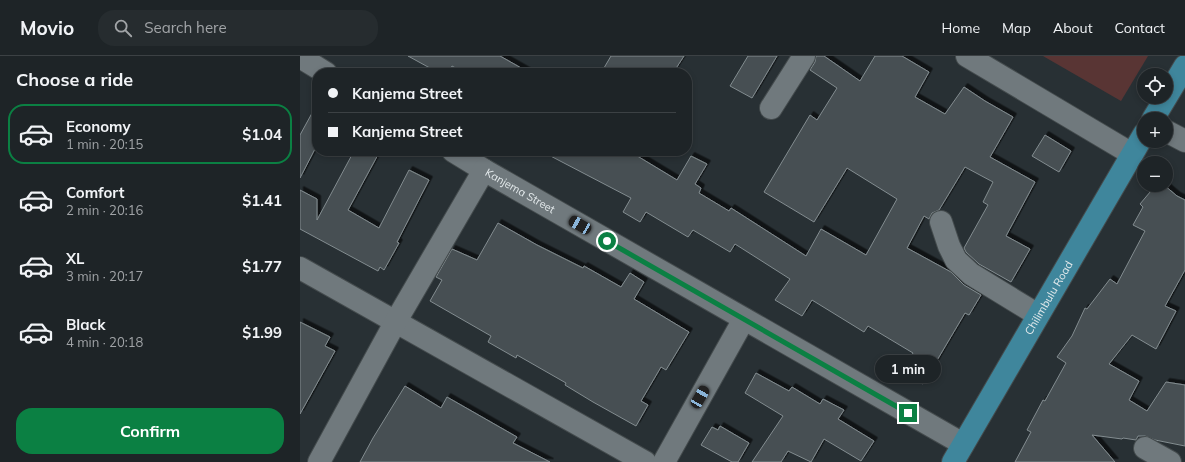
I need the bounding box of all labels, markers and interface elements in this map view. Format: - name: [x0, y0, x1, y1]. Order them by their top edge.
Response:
- search box: [98, 10, 378, 46]
- text: Movio: [20, 16, 74, 40]
- icon: search: [112, 17, 134, 39]
- text: Search here: [144, 18, 227, 37]
- text: Home: [941, 19, 980, 37]
- text: Map: [1002, 19, 1031, 37]
- text: About: [1053, 19, 1093, 37]
- text: Contact: [1115, 19, 1165, 37]
- text: Choose a ride: [16, 68, 133, 91]
- map controls: [1137, 68, 1173, 192]
- button: locate: [1137, 68, 1173, 104]
- text: Kanjema Street: [352, 84, 463, 103]
- button: +: [1137, 112, 1173, 148]
- icon: car: [18, 116, 54, 152]
- text: Economy: [66, 117, 131, 136]
- text: Kanjema Street: [352, 122, 463, 141]
- text: $1.04: [242, 125, 282, 144]
- text: 1 min · 20:15: [66, 136, 143, 152]
- button: −: [1137, 156, 1173, 192]
- street label: Kanjema Street: [483, 165, 558, 216]
- icon: car: [18, 182, 54, 218]
- text: Comfort: [66, 183, 124, 202]
- text: $1.41: [242, 191, 282, 210]
- text: 2 min · 20:16: [66, 202, 143, 218]
- car: [567, 214, 593, 236]
- route start: [598, 232, 616, 250]
- icon: car: [18, 248, 54, 284]
- text: XL: [66, 249, 84, 268]
- text: $1.77: [242, 257, 282, 276]
- street label: Chilimbulu Road: [1022, 258, 1076, 337]
- text: 3 min · 20:17: [66, 268, 143, 284]
- icon: car: [18, 314, 54, 350]
- text: Black: [66, 315, 105, 334]
- text: $1.99: [242, 323, 282, 342]
- text: 4 min · 20:18: [66, 334, 143, 350]
- callout: 1 min: [875, 355, 941, 383]
- text: 1 min: [891, 361, 925, 377]
- car: [689, 384, 711, 410]
- route end: [899, 404, 917, 422]
- button: Confirm: [16, 408, 284, 454]

